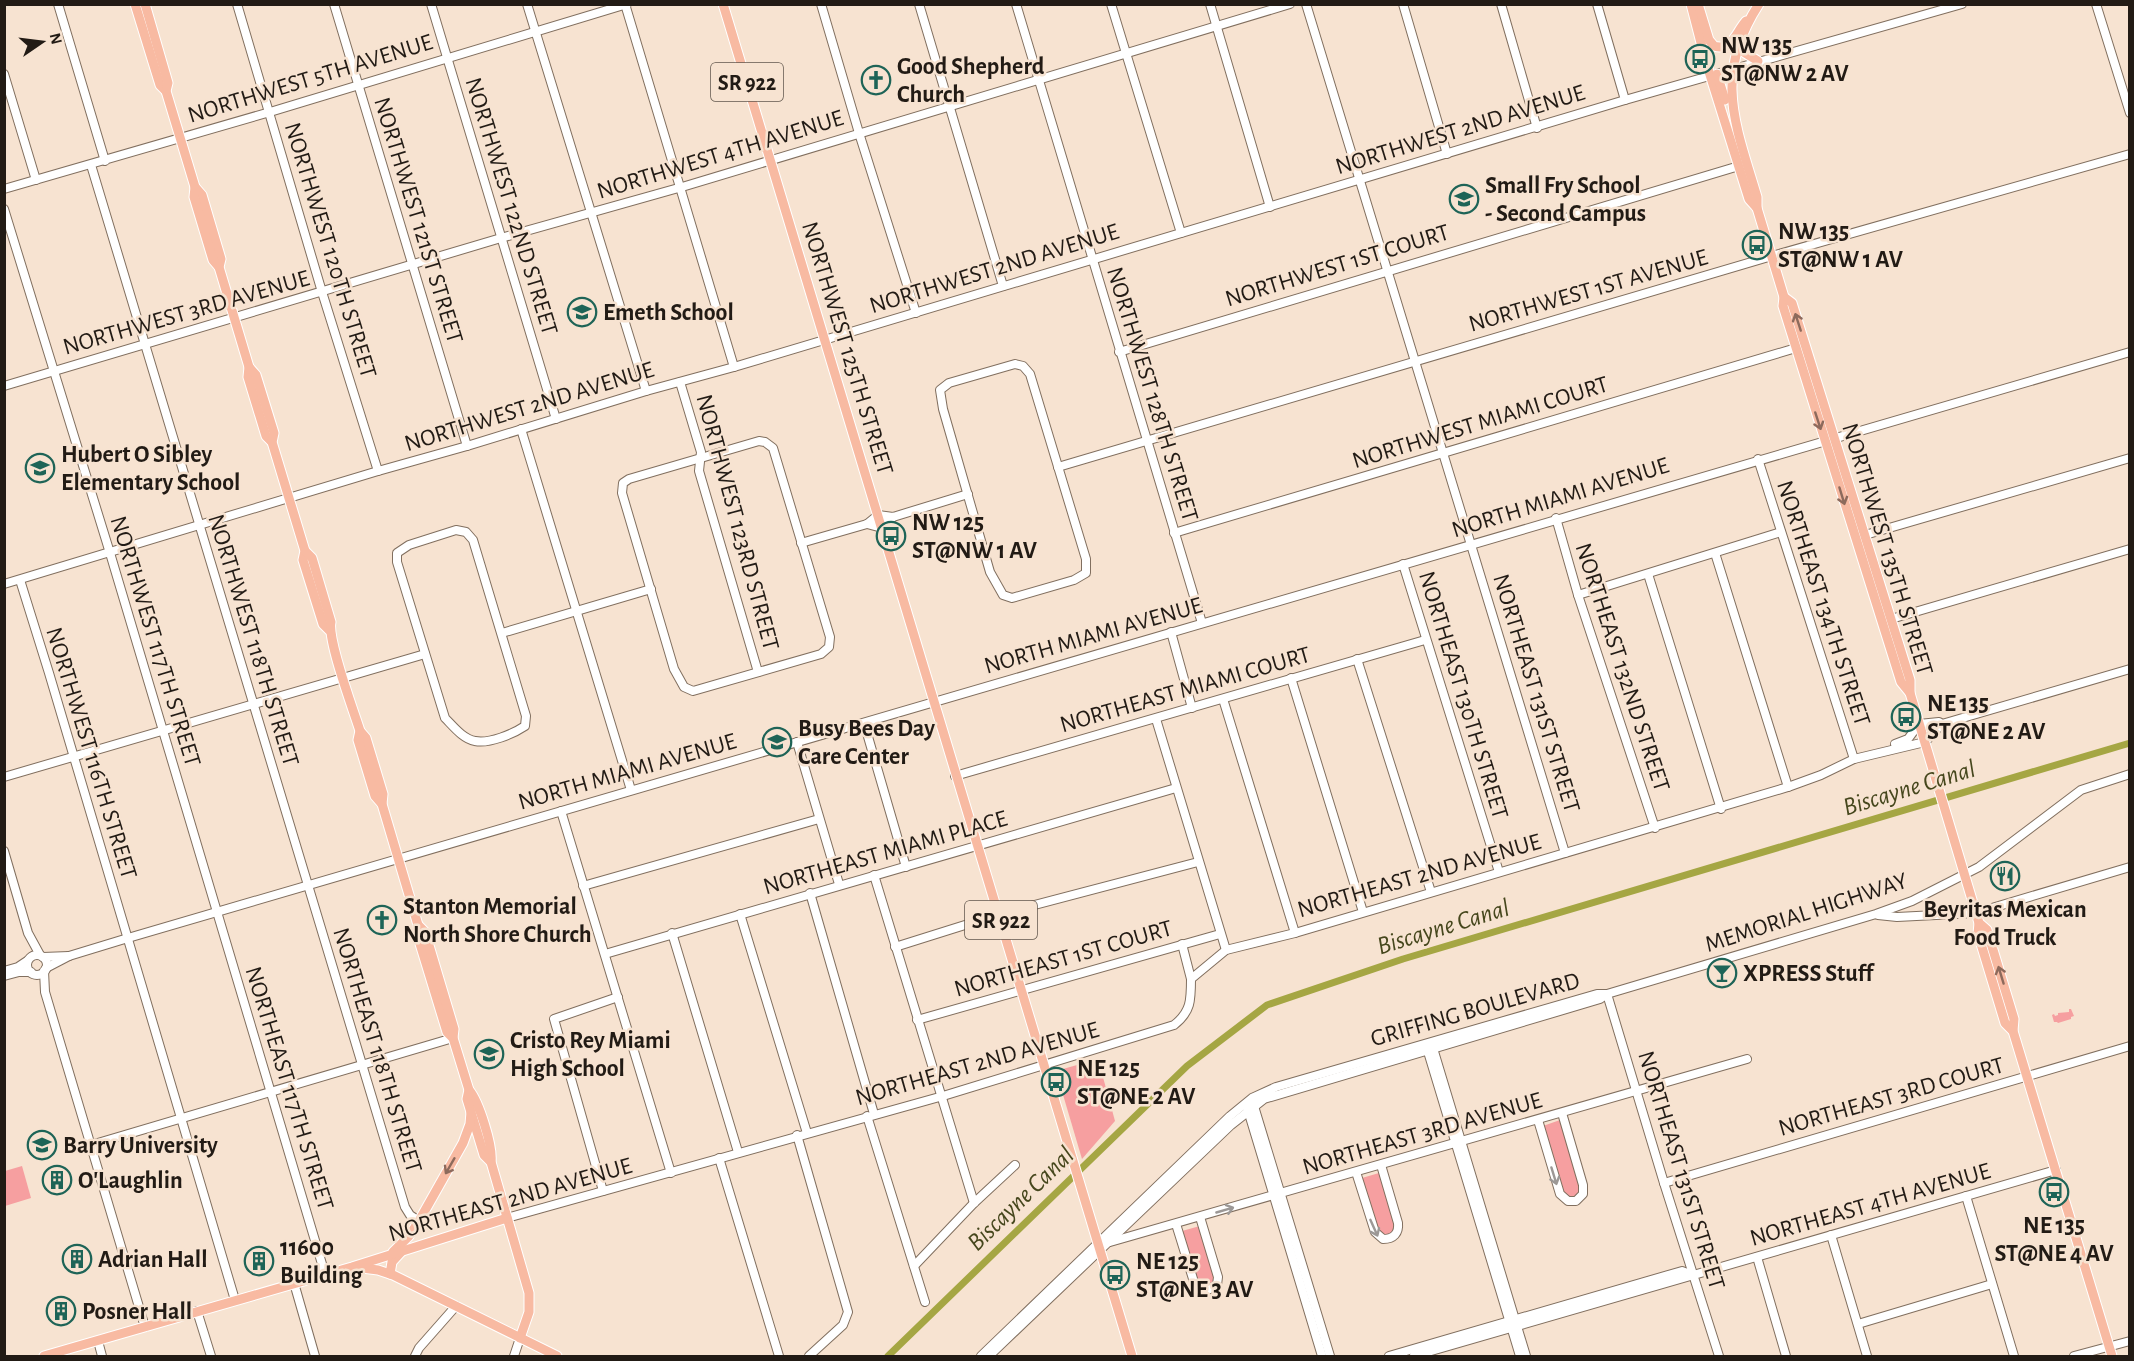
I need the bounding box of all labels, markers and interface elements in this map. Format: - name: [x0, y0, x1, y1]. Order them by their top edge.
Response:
- north arrow: [12, 12, 72, 72]
- street label: NORTHWEST 5TH AVENUE: [185, 30, 436, 128]
- text: N: [46, 31, 65, 46]
- place label: NW 135 ST@NW 2 AV: [1721, 34, 1849, 86]
- bus stop icon: NW 135 ST@NW 2 AV: [1684, 43, 1716, 75]
- place label: Good Shepherd Church: [897, 55, 1045, 107]
- road number: SR 922: [711, 63, 783, 101]
- church icon: Good Shepherd Church: [860, 64, 892, 96]
- street label: NORTHWEST 122ND STREET: [460, 75, 562, 338]
- street label: NORTHWEST 2ND AVENUE: [1333, 80, 1588, 179]
- street label: NORTHWEST 121ST STREET: [369, 94, 467, 346]
- street label: NORTHWEST 4TH AVENUE: [594, 106, 847, 204]
- street label: NORTHWEST 120TH STREET: [280, 120, 380, 381]
- place label: Small Fry School - Second Campus: [1485, 174, 1646, 226]
- school or university icon: Small Fry School - Second Campus: [1448, 183, 1480, 215]
- street label: NORTHWEST 125TH STREET: [797, 219, 897, 478]
- street label: NORTHWEST 2ND AVENUE: [867, 219, 1122, 318]
- street label: NORTHWEST 1ST COURT: [1222, 220, 1452, 311]
- place label: NW 135 ST@NW 1 AV: [1778, 220, 1904, 272]
- bus stop icon: NW 135 ST@NW 1 AV: [1741, 229, 1773, 261]
- street label: NORTHWEST 1ST AVENUE: [1466, 245, 1711, 337]
- street label: NORTHWEST 128TH STREET: [1102, 264, 1202, 525]
- street label: NORTHWEST 3RD AVENUE: [60, 266, 313, 360]
- school or university icon: Emeth School: [566, 296, 598, 328]
- place label: Emeth School: [603, 301, 734, 325]
- one-way arrow: [1792, 313, 1803, 332]
- street label: NORTHWEST 2ND AVENUE: [402, 357, 657, 456]
- street label: NORTHWEST MIAMI COURT: [1349, 372, 1611, 473]
- street label: NORTHWEST 123RD STREET: [691, 392, 783, 653]
- one-way arrow: [1814, 411, 1825, 430]
- street label: NORTHWEST 135TH STREET: [1837, 420, 1937, 678]
- place label: Hubert O Sibley Elementary School: [61, 443, 240, 495]
- school or university icon: Hubert O Sibley Elementary School: [24, 452, 56, 484]
- street label: NORTH MIAMI AVENUE: [1449, 453, 1672, 542]
- street label: NORTHEAST 134TH STREET: [1772, 478, 1874, 729]
- one-way arrow: [1837, 486, 1848, 505]
- street label: NORTHWEST 118TH STREET: [203, 511, 303, 769]
- place label: NW 125 ST@NW 1 AV: [912, 511, 1038, 563]
- street label: NORTHWEST 117TH STREET: [105, 513, 205, 770]
- bus stop icon: NW 125 ST@NW 1 AV: [875, 520, 907, 552]
- street label: NORTHEAST 132ND STREET: [1570, 540, 1674, 795]
- street label: NORTHEAST 130TH STREET: [1414, 569, 1512, 822]
- street label: NORTHEAST 131ST STREET: [1488, 571, 1584, 816]
- street label: NORTH MIAMI AVENUE: [981, 593, 1206, 679]
- street label: NORTHWEST 116TH STREET: [41, 625, 141, 882]
- street label: NORTHEAST MIAMI COURT: [1057, 643, 1313, 737]
- place label: NE 135 ST@NE 2 AV: [1927, 692, 2046, 744]
- bus stop icon: NE 135 ST@NE 2 AV: [1890, 701, 1922, 733]
- place label: Busy Bees Day Care Center: [798, 717, 935, 769]
- school or university icon: Busy Bees Day Care Center: [761, 726, 793, 758]
- street label: NORTH MIAMI AVENUE: [515, 729, 740, 815]
- water label: Biscayne Canal: [1840, 755, 1979, 820]
- street label: NORTHEAST MIAMI PLACE: [761, 807, 1010, 899]
- street label: NORTHEAST 2ND AVENUE: [1295, 830, 1544, 922]
- restaurant icon: Beyritas Mexican Food Truck: [1989, 860, 2021, 892]
- street label: MEMORIAL HIGHWAY: [1702, 869, 1911, 957]
- water label: Biscayne Canal: [1374, 894, 1513, 959]
- place label: Stanton Memorial North Shore Church: [403, 895, 591, 947]
- place label: Beyritas Mexican Food Truck: [1923, 898, 2087, 950]
- road number: SR 922: [965, 901, 1037, 939]
- church icon: Stanton Memorial North Shore Church: [366, 904, 398, 936]
- street label: NORTHEAST 1ST COURT: [951, 916, 1175, 1002]
- street label: NORTHEAST 118TH STREET: [328, 925, 426, 1176]
- bar icon: XPRESS Stuff: [1706, 957, 1738, 989]
- place label: XPRESS Stuff: [1743, 962, 1875, 986]
- street label: NORTHEAST 117TH STREET: [241, 964, 338, 1213]
- one-way arrow: [1995, 966, 2006, 985]
- street label: GRIFFING BOULEVARD: [1368, 969, 1582, 1051]
- street label: NORTHEAST 2ND AVENUE: [853, 1018, 1102, 1110]
- place label: Cristo Rey Miami High School: [510, 1029, 671, 1081]
- school or university icon: Cristo Rey Miami High School: [473, 1038, 505, 1070]
- street label: NORTHEAST 131ST STREET: [1633, 1048, 1729, 1293]
- street label: NORTHEAST 3RD COURT: [1776, 1053, 2007, 1141]
- place label: NE 125 ST@NE 2 AV: [1077, 1057, 1196, 1109]
- bus stop icon: NE 125 ST@NE 2 AV: [1040, 1066, 1072, 1098]
- street label: NORTHEAST 3RD AVENUE: [1300, 1088, 1545, 1180]
- school or university icon: Barry University: [26, 1129, 58, 1161]
- place label: Barry University: [63, 1134, 218, 1158]
- water label: Biscayne Canal: [962, 1142, 1079, 1256]
- street label: NORTHEAST 2ND AVENUE: [386, 1154, 635, 1246]
- one-way arrow: [444, 1157, 456, 1174]
- street label: NORTHEAST 4TH AVENUE: [1747, 1159, 1994, 1251]
- building icon: O'Laughlin: [41, 1164, 73, 1196]
- one-way arrow: [1549, 1166, 1560, 1185]
- place label: O'Laughlin: [78, 1169, 183, 1193]
- bus stop icon: NE 135 ST@NE 4 AV: [2038, 1176, 2070, 1208]
- one-way arrow: [1215, 1204, 1234, 1215]
- place label: NE 135 ST@NE 4 AV: [1994, 1214, 2114, 1266]
- one-way arrow: [1369, 1218, 1381, 1236]
- place label: 11600 Building: [280, 1236, 364, 1288]
- building icon: Adrian Hall: [61, 1243, 93, 1275]
- building icon: 11600 Building: [243, 1245, 275, 1277]
- place label: Adrian Hall: [98, 1248, 207, 1272]
- place label: NE 125 ST@NE 3 AV: [1136, 1250, 1254, 1302]
- bus stop icon: NE 125 ST@NE 3 AV: [1099, 1259, 1131, 1291]
- building icon: Posner Hall: [45, 1295, 77, 1327]
- place label: Posner Hall: [82, 1300, 192, 1324]

